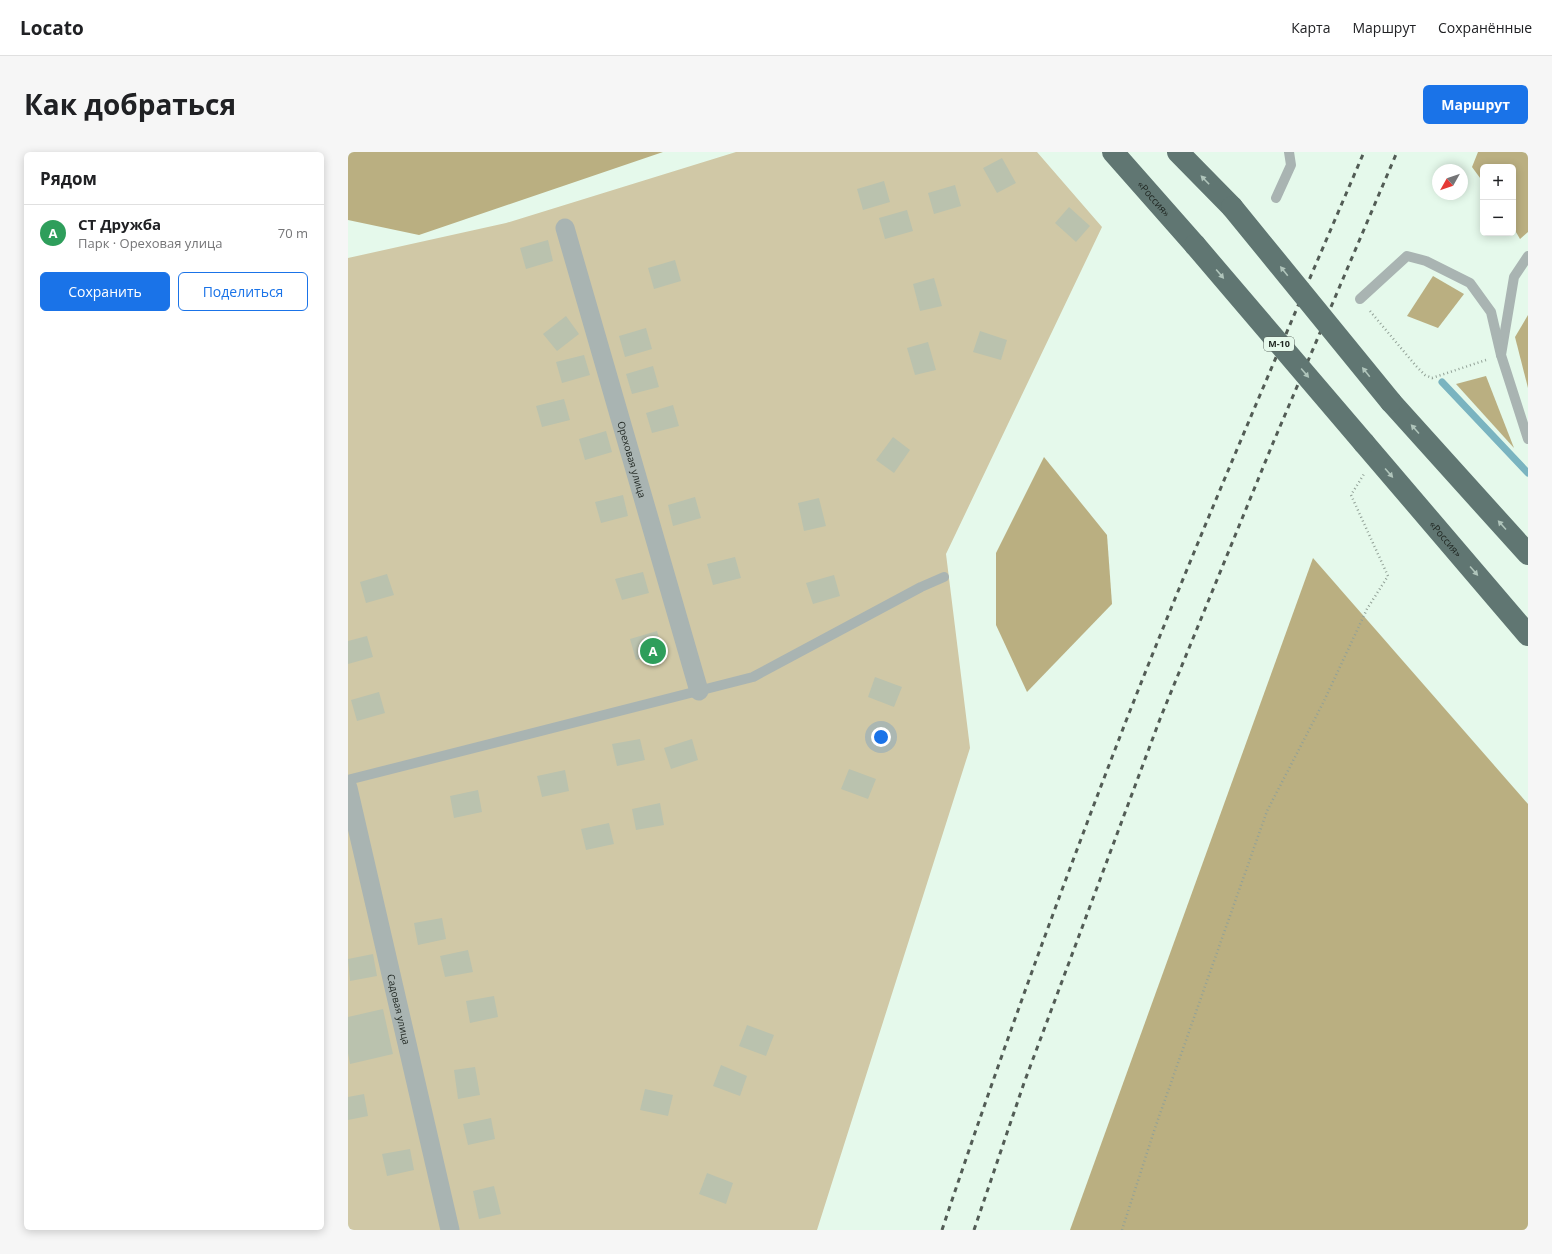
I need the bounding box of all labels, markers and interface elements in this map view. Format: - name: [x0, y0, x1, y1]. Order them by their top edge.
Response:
- text: Locato: [20, 15, 84, 41]
- text: Карта: [1291, 18, 1330, 37]
- text: Маршрут: [1352, 18, 1416, 37]
- text: Сохранённые: [1438, 18, 1532, 37]
- text: Как добраться: [24, 85, 236, 123]
- button: Маршрут: [1423, 85, 1528, 124]
- north arrow: [1432, 164, 1468, 200]
- map controls: [1480, 164, 1516, 236]
- button: +: [1480, 164, 1516, 200]
- text: Рядом: [40, 167, 97, 190]
- one-way arrow: [1200, 175, 1210, 185]
- street label: «Россия»: [1134, 178, 1174, 219]
- button: −: [1480, 200, 1516, 236]
- text: СТ Дружба: [78, 214, 161, 234]
- text: A: [49, 224, 57, 242]
- text: 70 m: [278, 224, 308, 242]
- text: Парк · Ореховая улица: [78, 234, 222, 252]
- one-way arrow: [1279, 265, 1288, 276]
- one-way arrow: [1216, 269, 1225, 280]
- button: Сохранить: [40, 272, 170, 311]
- button: Поделиться: [178, 272, 308, 311]
- road number: М-10: [1264, 337, 1294, 351]
- one-way arrow: [1362, 366, 1370, 377]
- one-way arrow: [1300, 368, 1309, 379]
- street label: Ореховая улица: [614, 420, 650, 499]
- one-way arrow: [1410, 424, 1419, 434]
- one-way arrow: [1385, 467, 1394, 478]
- street label: «Россия»: [1426, 518, 1465, 560]
- one-way arrow: [1497, 520, 1507, 530]
- one-way arrow: [1469, 566, 1478, 577]
- pin: A: [640, 636, 666, 666]
- your location: [871, 727, 891, 747]
- street label: Садовая улица: [384, 973, 414, 1046]

